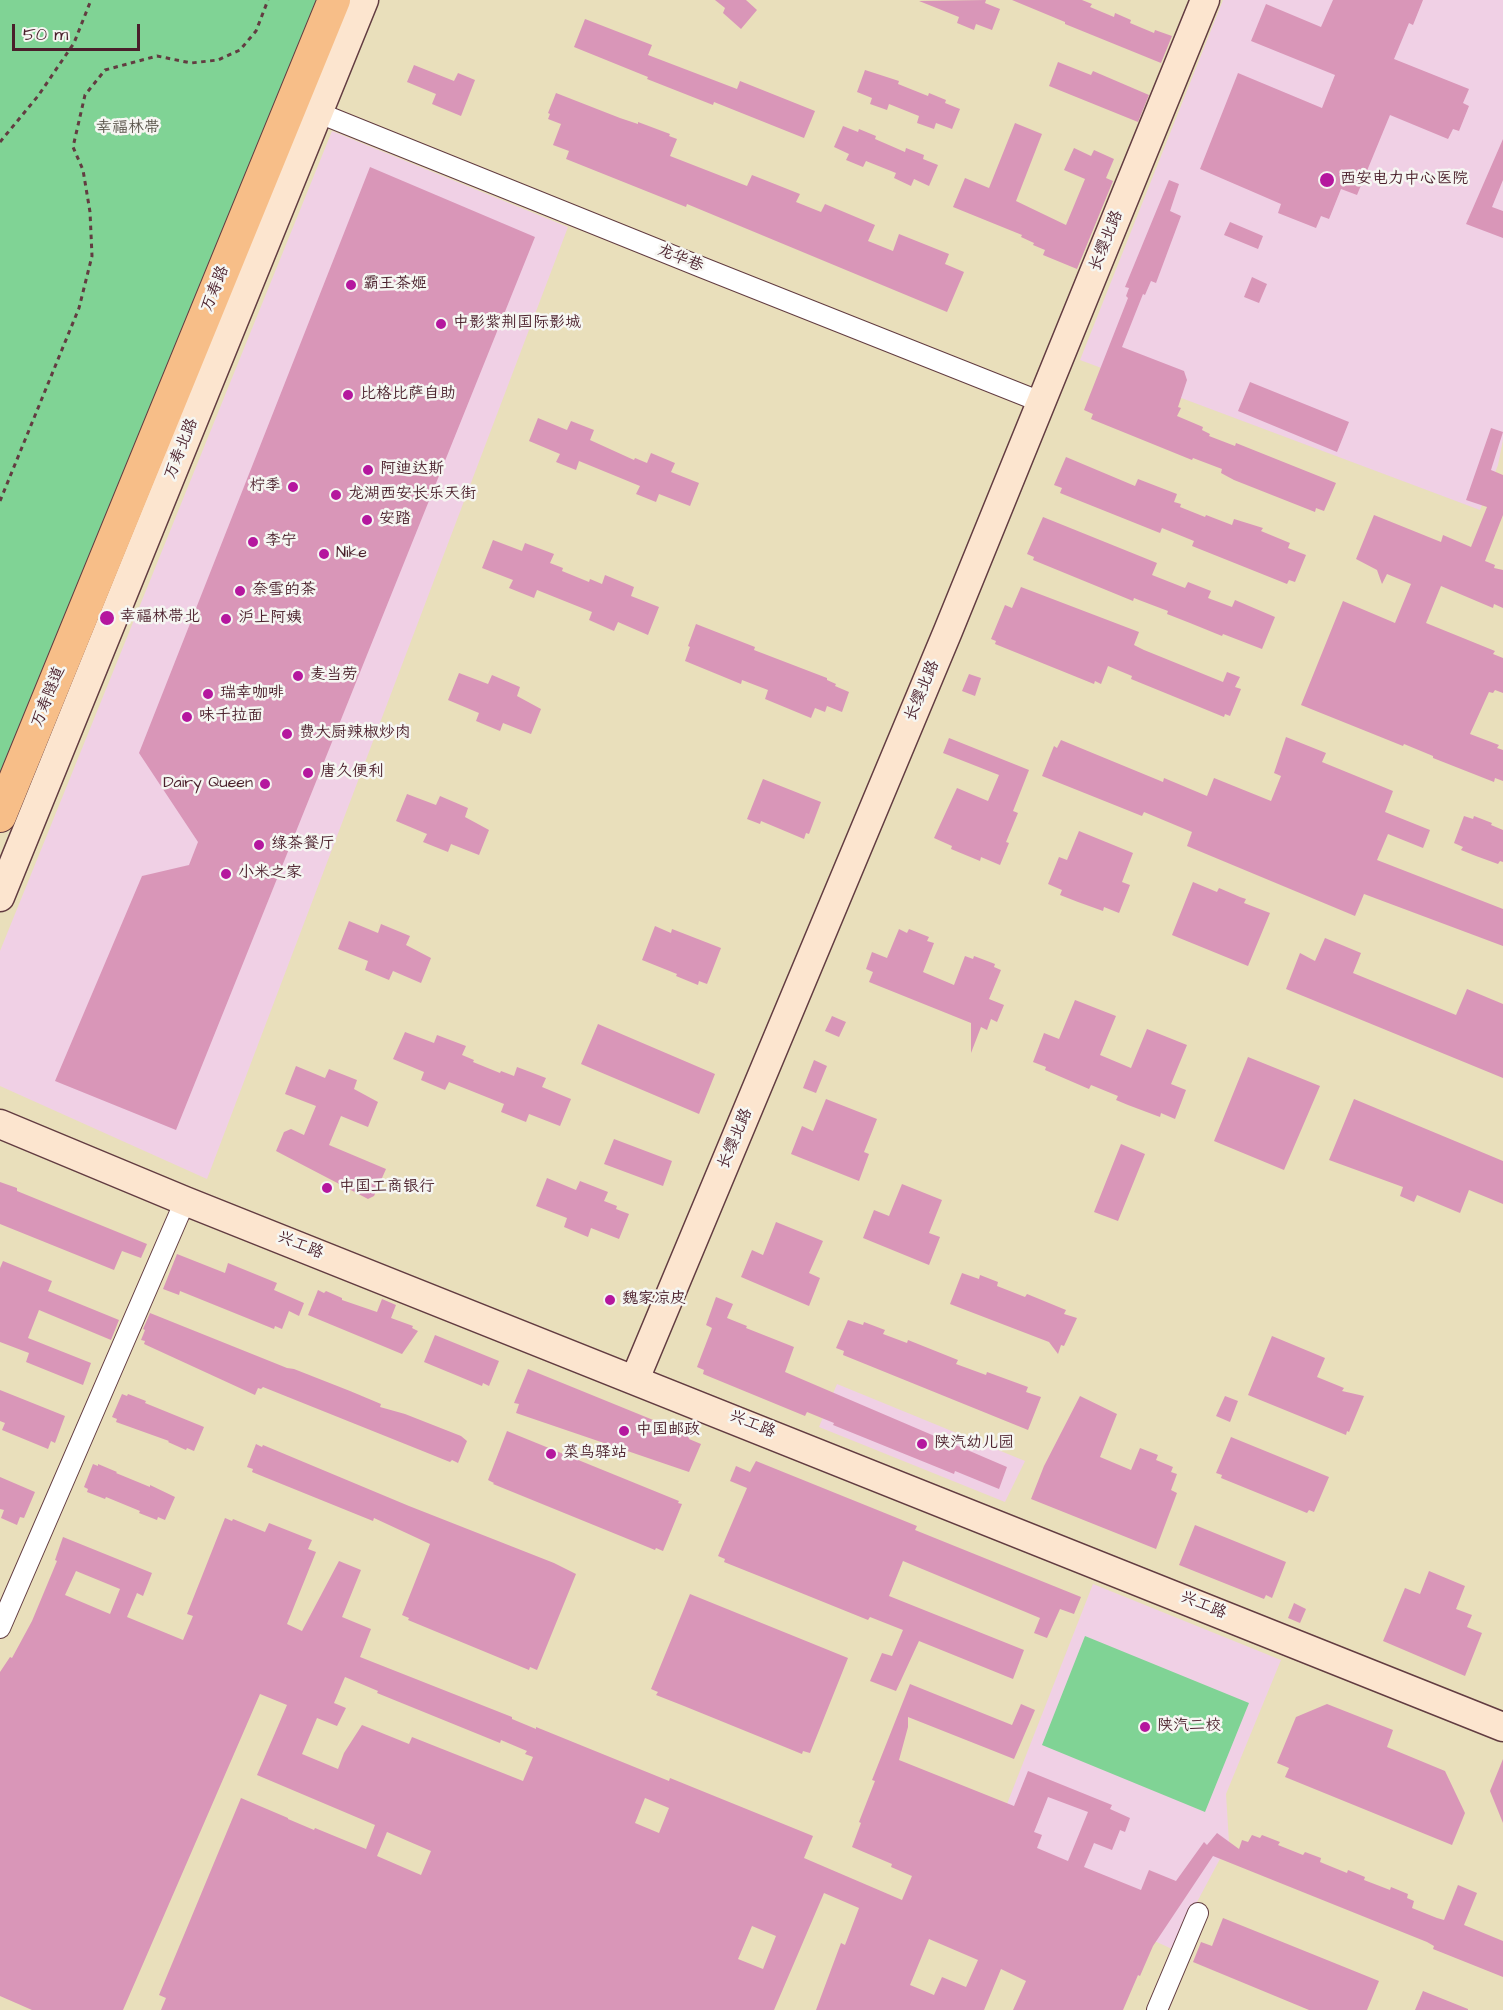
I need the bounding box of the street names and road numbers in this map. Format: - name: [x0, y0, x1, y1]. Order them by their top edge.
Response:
- street label: 长缨北路: [1086, 208, 1128, 274]
- street label: 龙华巷: [654, 241, 706, 277]
- street label: 万寿路: [198, 263, 234, 315]
- street label: 万寿北路: [161, 416, 203, 482]
- street label: 长缨北路: [902, 658, 944, 724]
- street label: 万寿隧道: [28, 664, 70, 730]
- street label: 长缨北路: [715, 1106, 757, 1172]
- street label: 兴工路: [274, 1228, 326, 1264]
- street label: 兴工路: [726, 1407, 778, 1443]
- street label: 兴工路: [1177, 1588, 1229, 1624]

